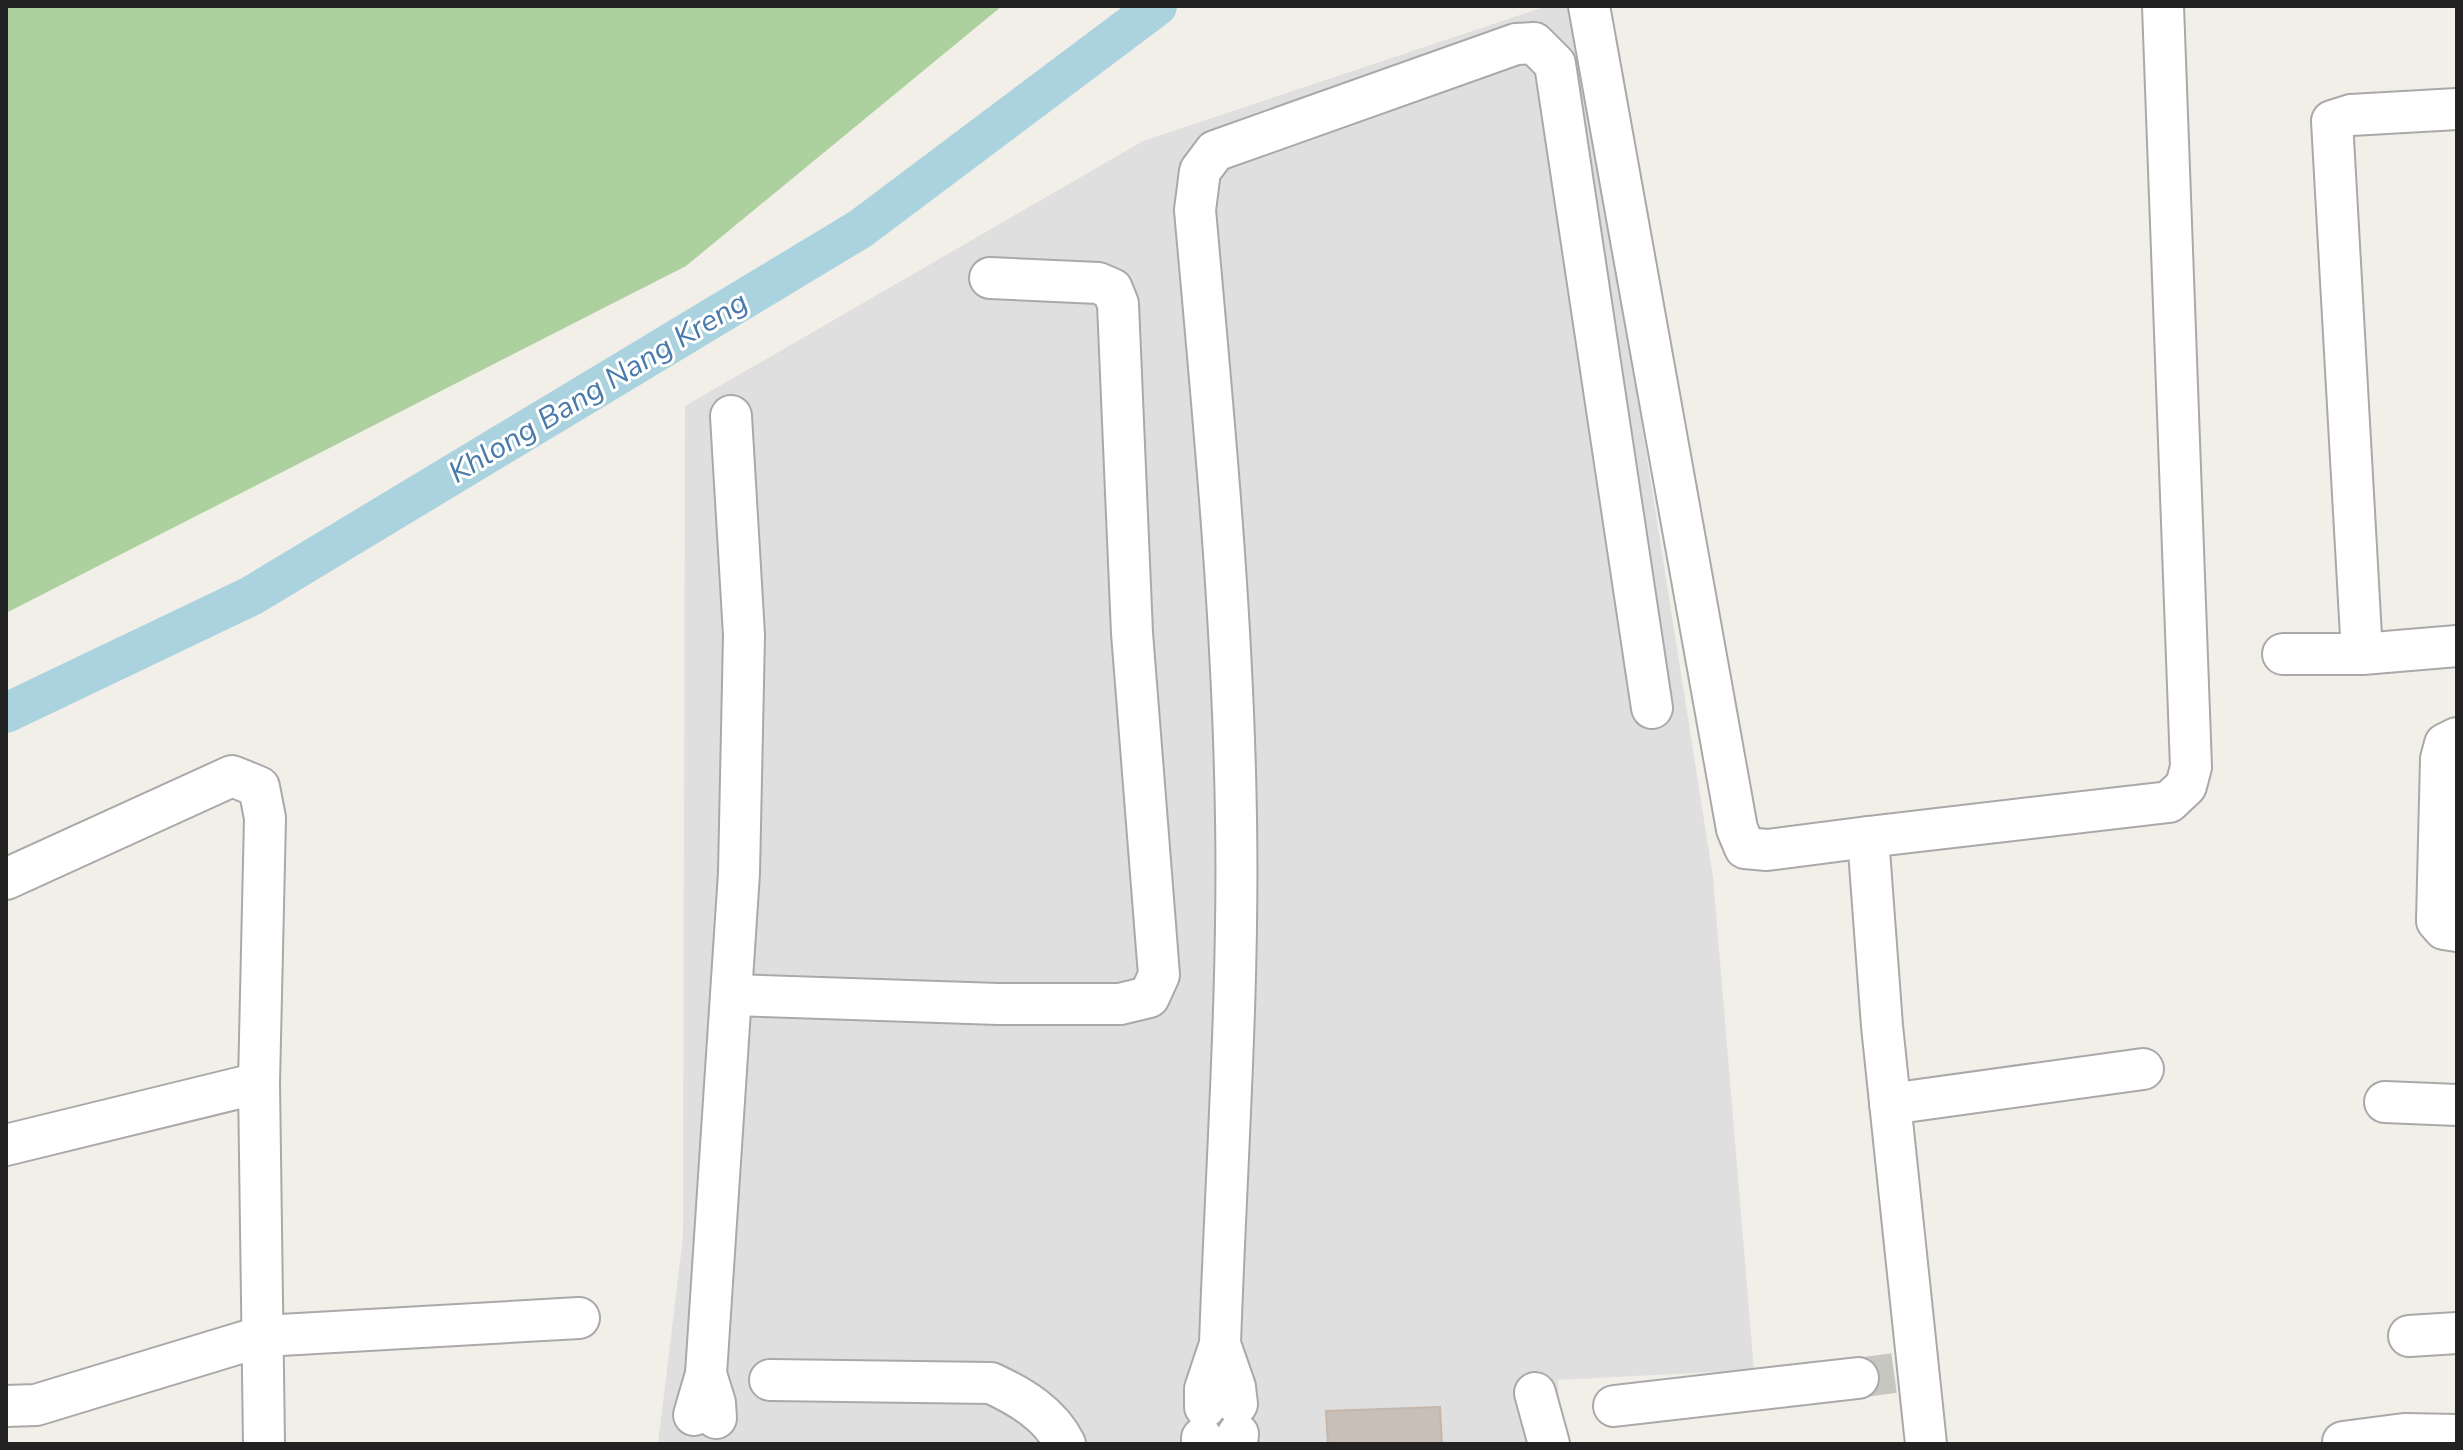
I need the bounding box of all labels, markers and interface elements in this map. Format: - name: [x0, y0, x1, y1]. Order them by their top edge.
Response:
- water label: Khlong Bang Nang Kreng: [441, 282, 756, 493]

